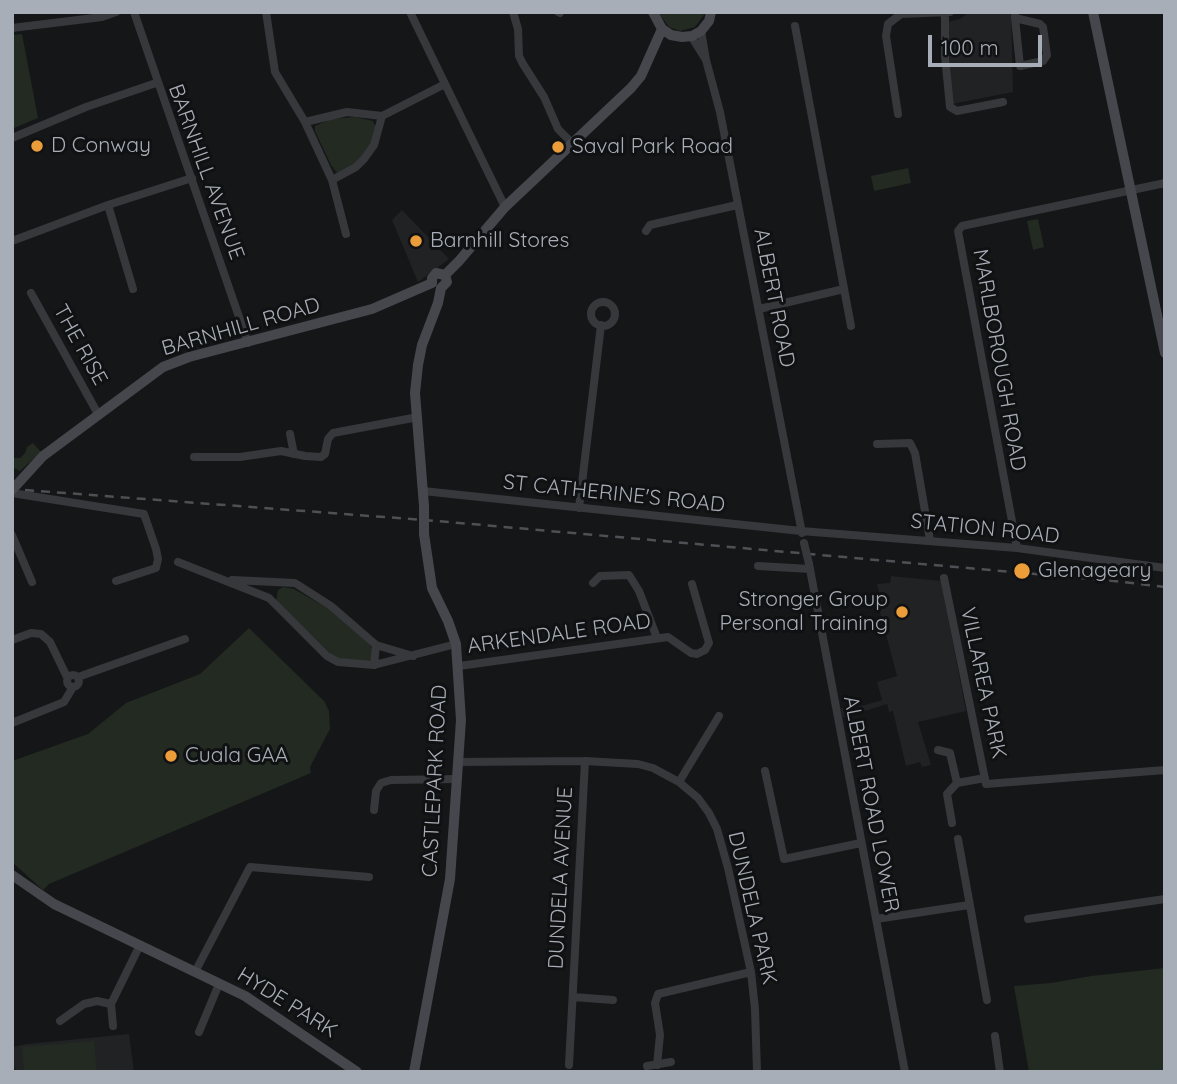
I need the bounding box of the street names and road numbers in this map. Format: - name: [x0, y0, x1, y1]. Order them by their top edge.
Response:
- street label: BARNHILL AVENUE: [163, 81, 249, 263]
- street label: ALBERT ROAD: [748, 226, 800, 370]
- street label: MARLBOROUGH ROAD: [967, 247, 1031, 473]
- street label: BARNHILL ROAD: [159, 292, 323, 362]
- street label: THE RISE: [48, 300, 112, 390]
- street label: ST CATHERINE'S ROAD: [502, 470, 726, 518]
- street label: STATION ROAD: [909, 509, 1061, 549]
- street label: VILLAREA PARK: [955, 605, 1011, 761]
- street label: ARKENDALE ROAD: [466, 609, 652, 659]
- street label: CASTLEPARK ROAD: [417, 684, 453, 878]
- street label: ALBERT ROAD LOWER: [838, 694, 904, 914]
- street label: DUNDELA AVENUE: [544, 786, 578, 970]
- street label: DUNDELA PARK: [722, 829, 782, 987]
- street label: HYDE PARK: [232, 962, 342, 1044]

